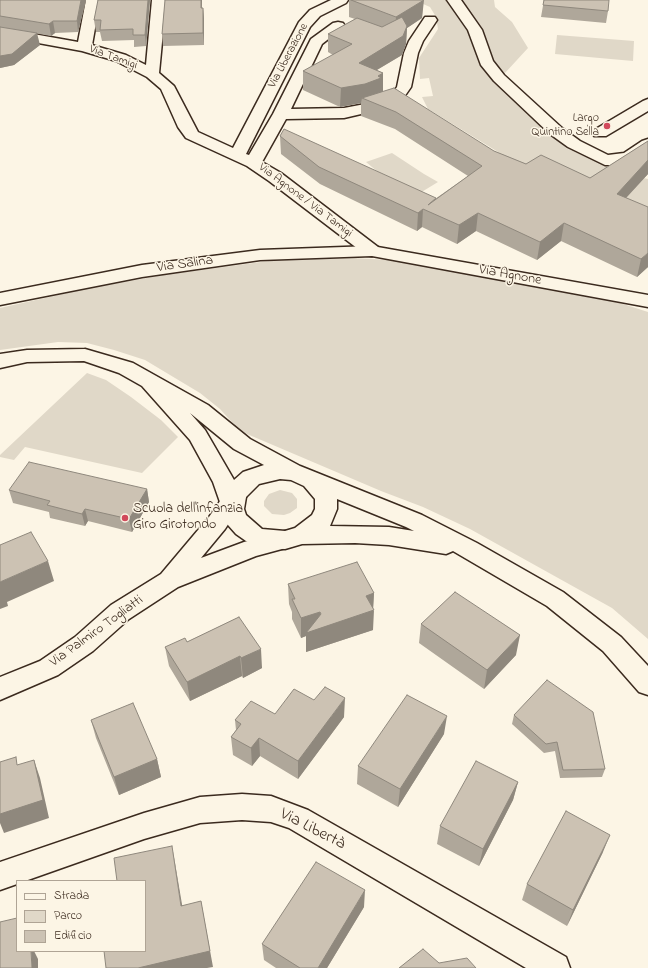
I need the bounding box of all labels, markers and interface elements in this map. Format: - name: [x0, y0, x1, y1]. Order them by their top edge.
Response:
- street label: Via Liberazione: [266, 21, 312, 91]
- street label: Via Tamigi: [87, 43, 139, 73]
- place label: Largo Quintino Sella: [531, 112, 599, 140]
- marker: Largo Quintino Sella: [602, 121, 612, 131]
- street label: Via Agnone / Via Tamigi: [255, 161, 355, 241]
- street label: Via Salina: [156, 253, 214, 277]
- street label: Via Agnone: [477, 262, 543, 290]
- place label: Scuola dell'infanzia Giro Girotondo: [133, 502, 243, 534]
- marker: Scuola dell'infanzia Giro Girotondo: [120, 513, 130, 523]
- street label: Via Palmiro Togliatti: [47, 592, 147, 672]
- street label: Via Libertà: [276, 805, 348, 855]
- legend: [16, 880, 146, 952]
- text: Strada: [54, 887, 89, 905]
- text: Parco: [54, 907, 82, 925]
- text: Edificio: [54, 927, 92, 945]

